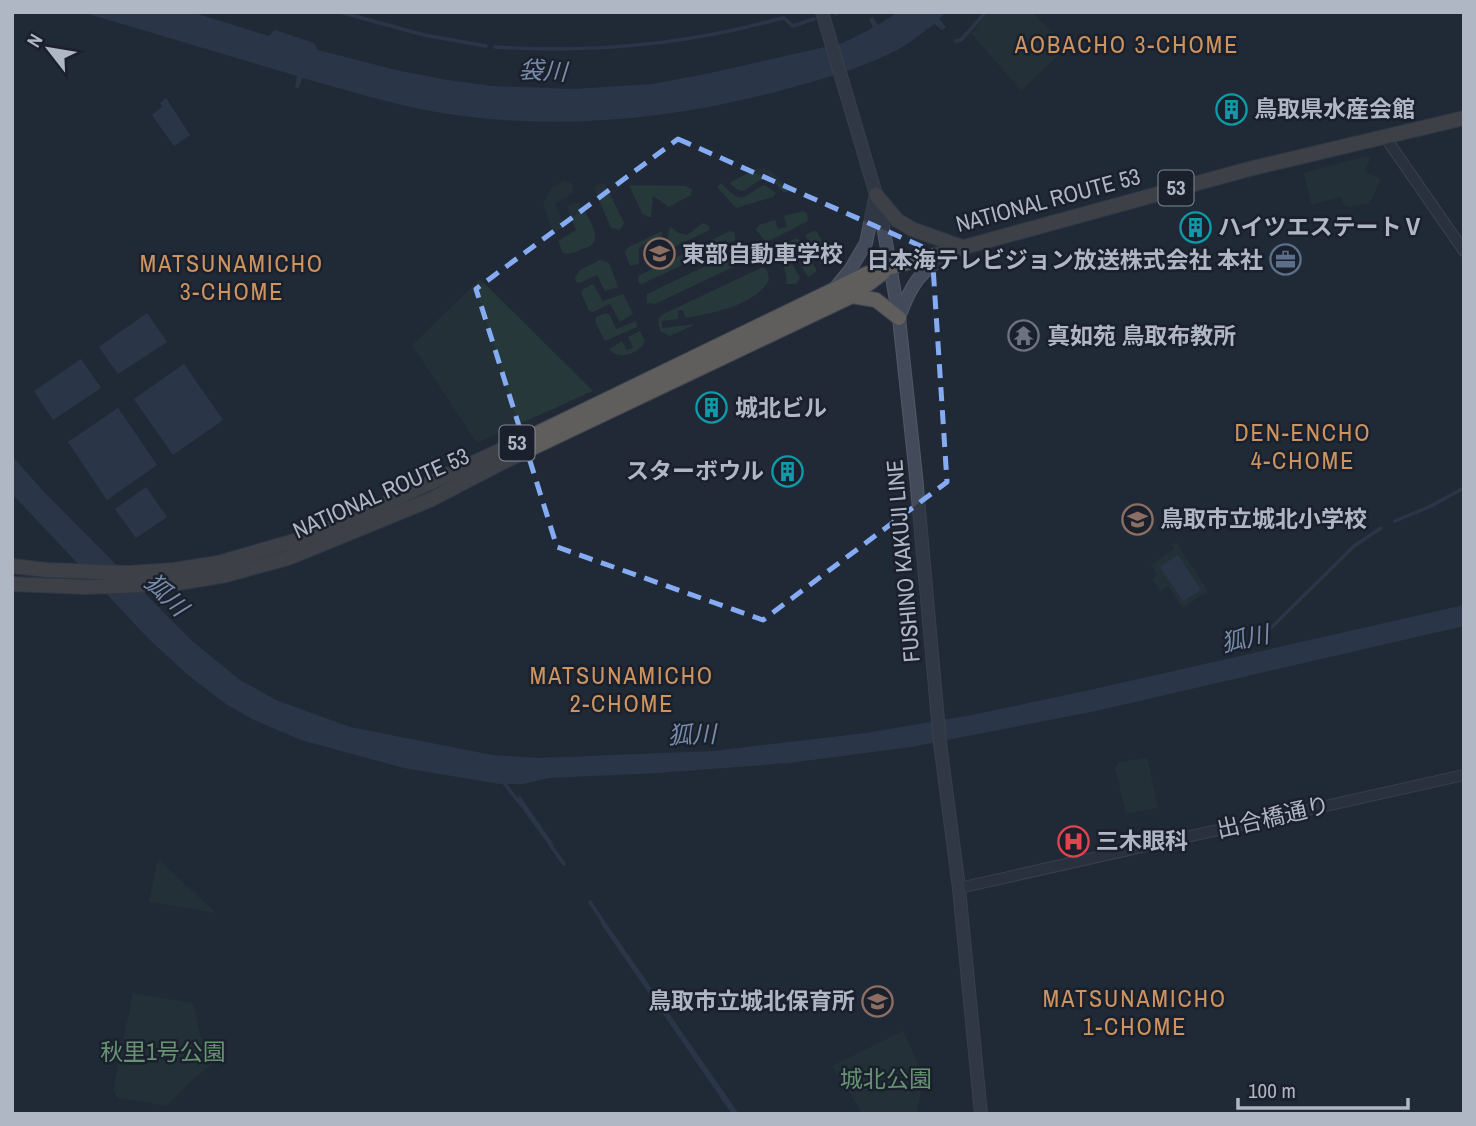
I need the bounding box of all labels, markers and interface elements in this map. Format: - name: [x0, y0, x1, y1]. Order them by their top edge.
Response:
- north arrow: [14, 14, 84, 84]
- district label: AOBACHO 3-CHOME: [1014, 28, 1239, 60]
- text: N: [20, 29, 48, 52]
- water label: 袋川: [518, 53, 571, 87]
- building icon: 鳥取県水産会館: [1214, 92, 1248, 126]
- place label: 鳥取県水産会館: [1254, 93, 1415, 124]
- street label: NATIONAL ROUTE 53: [952, 160, 1144, 239]
- road number: 53: [1158, 170, 1194, 206]
- building icon: ハイツエステートⅤ: [1178, 210, 1212, 244]
- place label: ハイツエステートⅤ: [1218, 211, 1425, 242]
- school or university icon: 東部自動車学校: [642, 237, 676, 271]
- place label: 東部自動車学校: [682, 238, 843, 269]
- office icon: 日本海テレビジョン放送株式会社 本社: [1269, 243, 1303, 277]
- place label: 日本海テレビジョン放送株式会社 本社: [867, 244, 1263, 275]
- district label: MATSUNAMICHO 3-CHOME: [140, 247, 324, 307]
- temple icon: 真如苑 鳥取布教所: [1007, 319, 1041, 353]
- place label: 真如苑 鳥取布教所: [1047, 320, 1236, 351]
- building icon: 城北ビル: [695, 391, 729, 425]
- place label: 城北ビル: [735, 392, 827, 423]
- district label: DEN-ENCHO 4-CHOME: [1234, 416, 1372, 476]
- road number: 53: [500, 426, 534, 460]
- street label: NATIONAL ROUTE 53: [288, 440, 474, 545]
- building icon: スターボウル: [770, 454, 804, 488]
- place label: スターボウル: [626, 455, 764, 486]
- street label: FUSHINO KAKUJI LINE: [878, 458, 927, 664]
- school or university icon: 鳥取市立城北小学校: [1120, 502, 1154, 536]
- place label: 鳥取市立城北小学校: [1160, 503, 1367, 534]
- water label: 狐川: [138, 566, 197, 625]
- water label: 狐川: [1218, 617, 1275, 659]
- district label: MATSUNAMICHO 2-CHOME: [530, 659, 714, 719]
- water label: 狐川: [667, 717, 720, 751]
- street label: 出合橋通り: [1213, 788, 1332, 845]
- hospital icon: 三木眼科: [1056, 824, 1090, 858]
- place label: 三木眼科: [1096, 825, 1188, 856]
- district label: MATSUNAMICHO 1-CHOME: [1043, 982, 1227, 1042]
- school or university icon: 鳥取市立城北保育所: [861, 984, 895, 1018]
- place label: 鳥取市立城北保育所: [648, 985, 855, 1016]
- park label: 秋里1号公園: [100, 1036, 226, 1067]
- park label: 城北公園: [840, 1063, 932, 1094]
- scale bar: [1238, 1066, 1408, 1110]
- text: 100 m: [1248, 1076, 1296, 1105]

